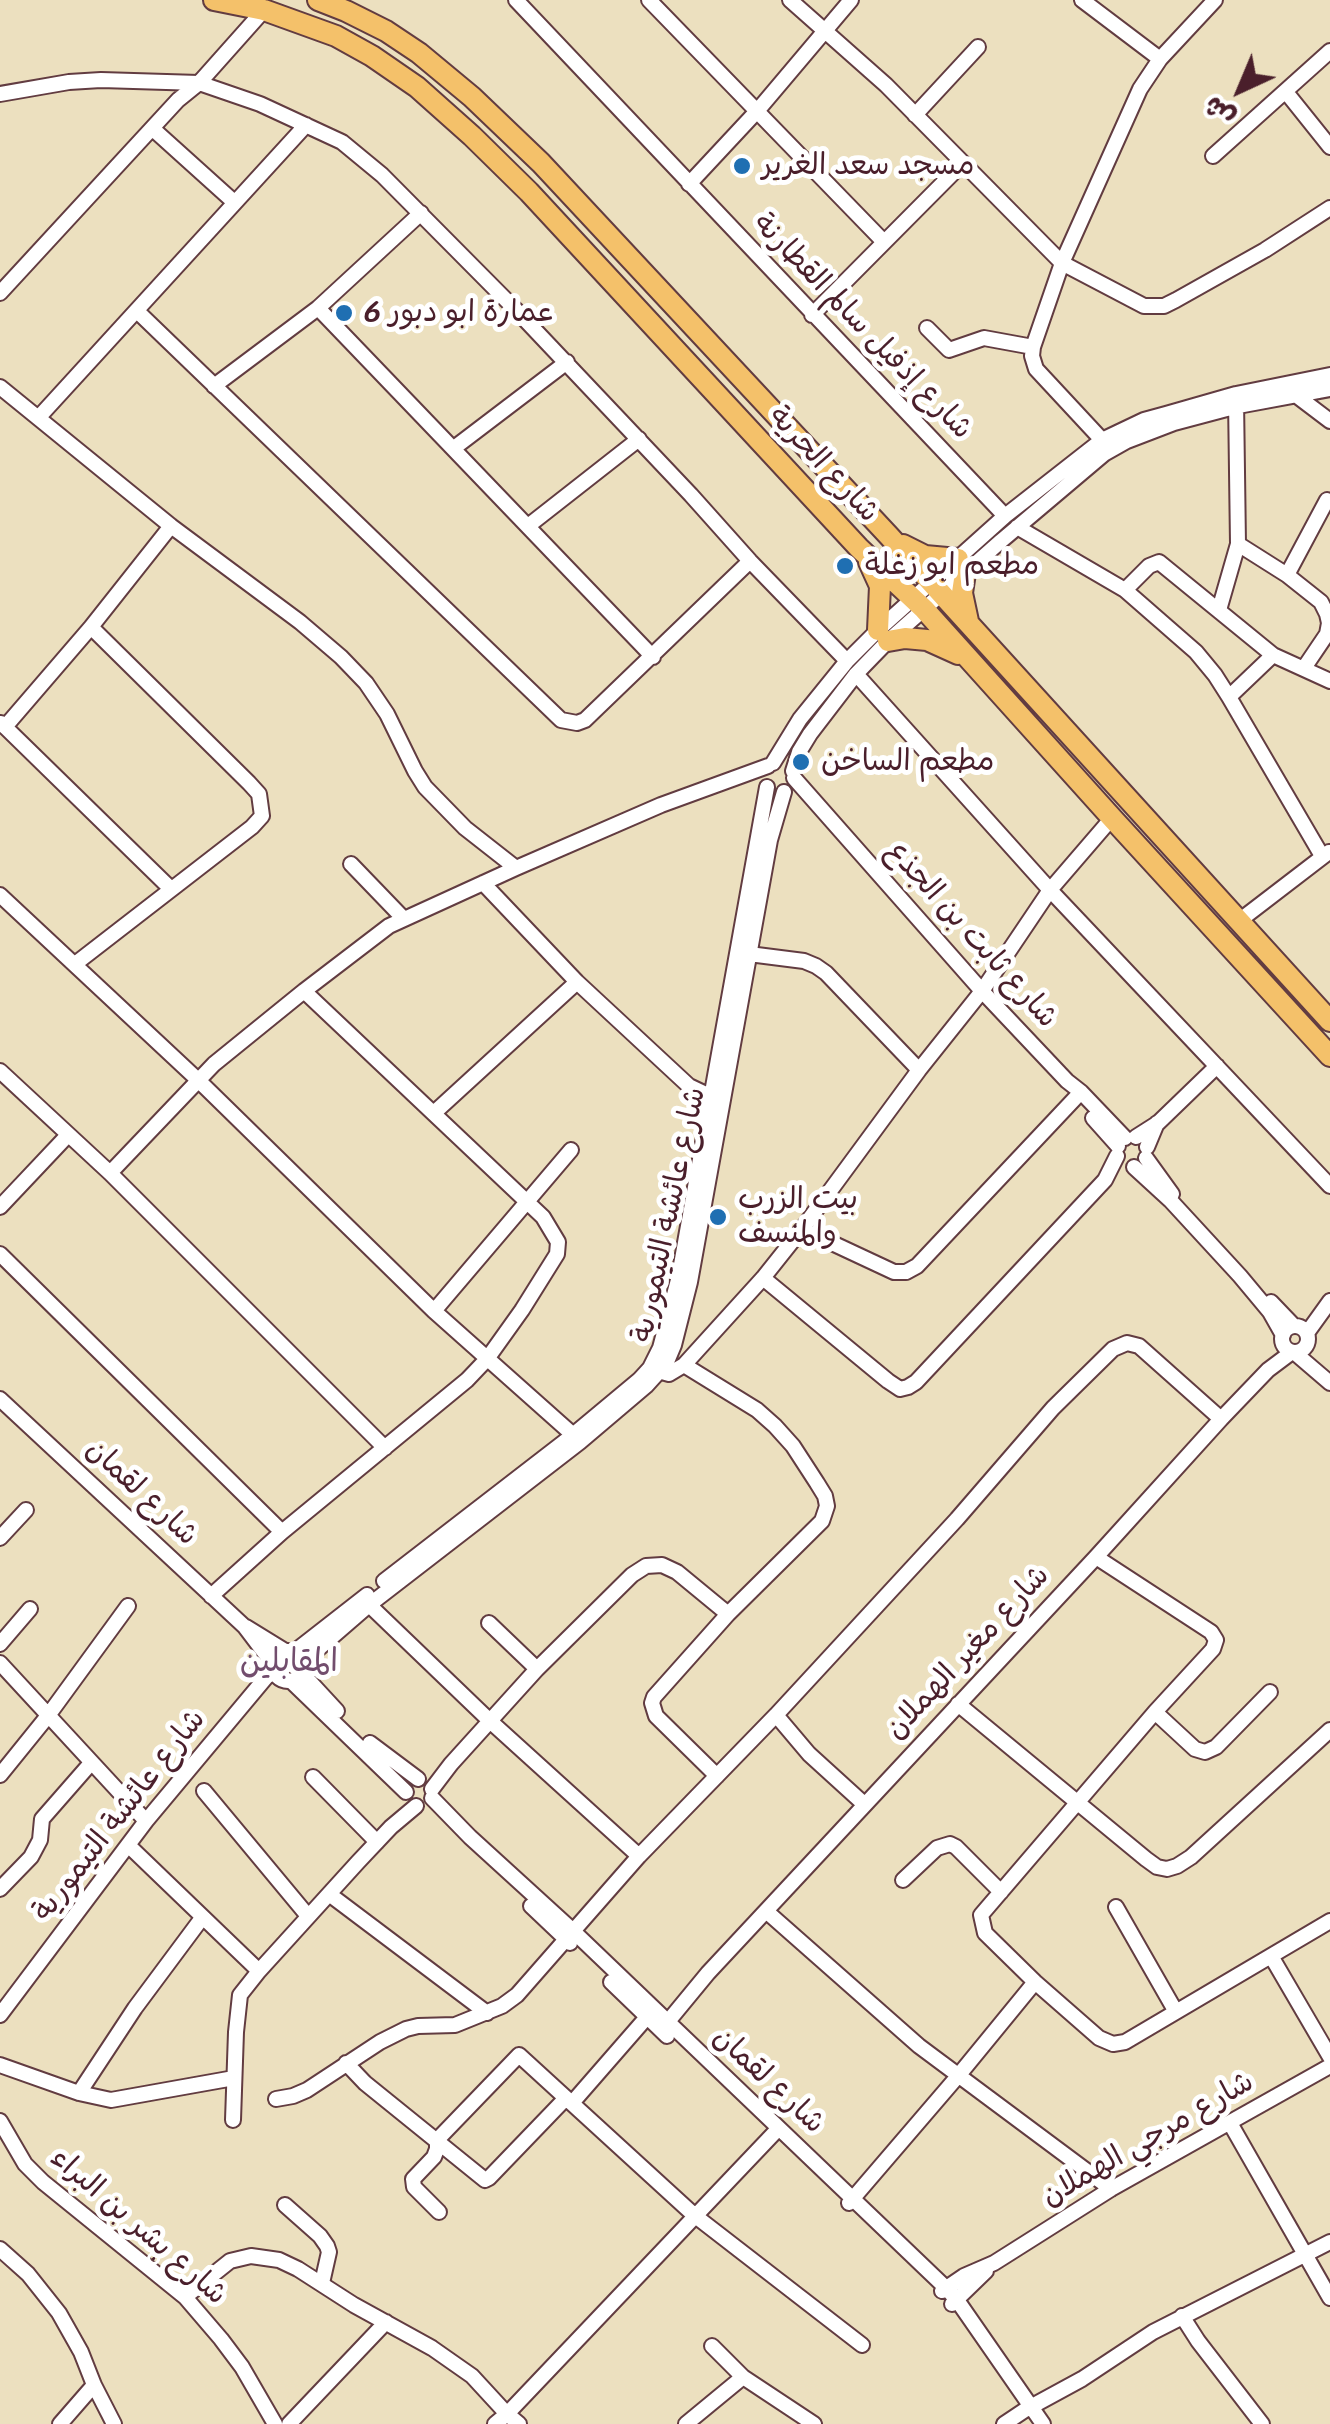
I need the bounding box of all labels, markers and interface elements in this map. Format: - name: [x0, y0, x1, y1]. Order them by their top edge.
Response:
- north arrow: [1190, 40, 1290, 140]
- text: ش: [1191, 84, 1247, 140]
- place label: مسجد سعد الغرير: [762, 148, 974, 184]
- marker: مسجد سعد الغرير: [731, 155, 753, 177]
- street label: شارع إذفيل سالم القطارنة: [745, 207, 979, 447]
- place label: عمارة ابو دبور 6: [364, 295, 555, 331]
- marker: عمارة ابو دبور 6: [333, 302, 355, 324]
- street label: شارع الحرية: [760, 399, 886, 531]
- place label: مطعم ابو زغلة: [865, 548, 1039, 584]
- marker: مطعم ابو زغلة: [834, 555, 856, 577]
- place label: مطعم الساخن: [821, 744, 994, 780]
- marker: مطعم الساخن: [790, 751, 812, 773]
- street label: شارع ثابت بن الجذع: [877, 834, 1065, 1036]
- street label: شارع عائشة التيمورية: [625, 1084, 715, 1346]
- place label: بيت الزرب والمنسف: [738, 1182, 858, 1252]
- marker: بيت الزرب والمنسف: [707, 1206, 729, 1228]
- street label: شارع لقمان: [77, 1432, 205, 1554]
- street label: شارع مغير الهملان: [878, 1559, 1058, 1747]
- district label: المقابلين: [240, 1644, 338, 1682]
- street label: شارع عائشة التيمورية: [26, 1703, 214, 1929]
- street label: شارع لقمان: [704, 2020, 832, 2142]
- street label: شارع مرجي الهملان: [1035, 2065, 1261, 2215]
- street label: شارع بشر بن البراء: [42, 2141, 234, 2313]

